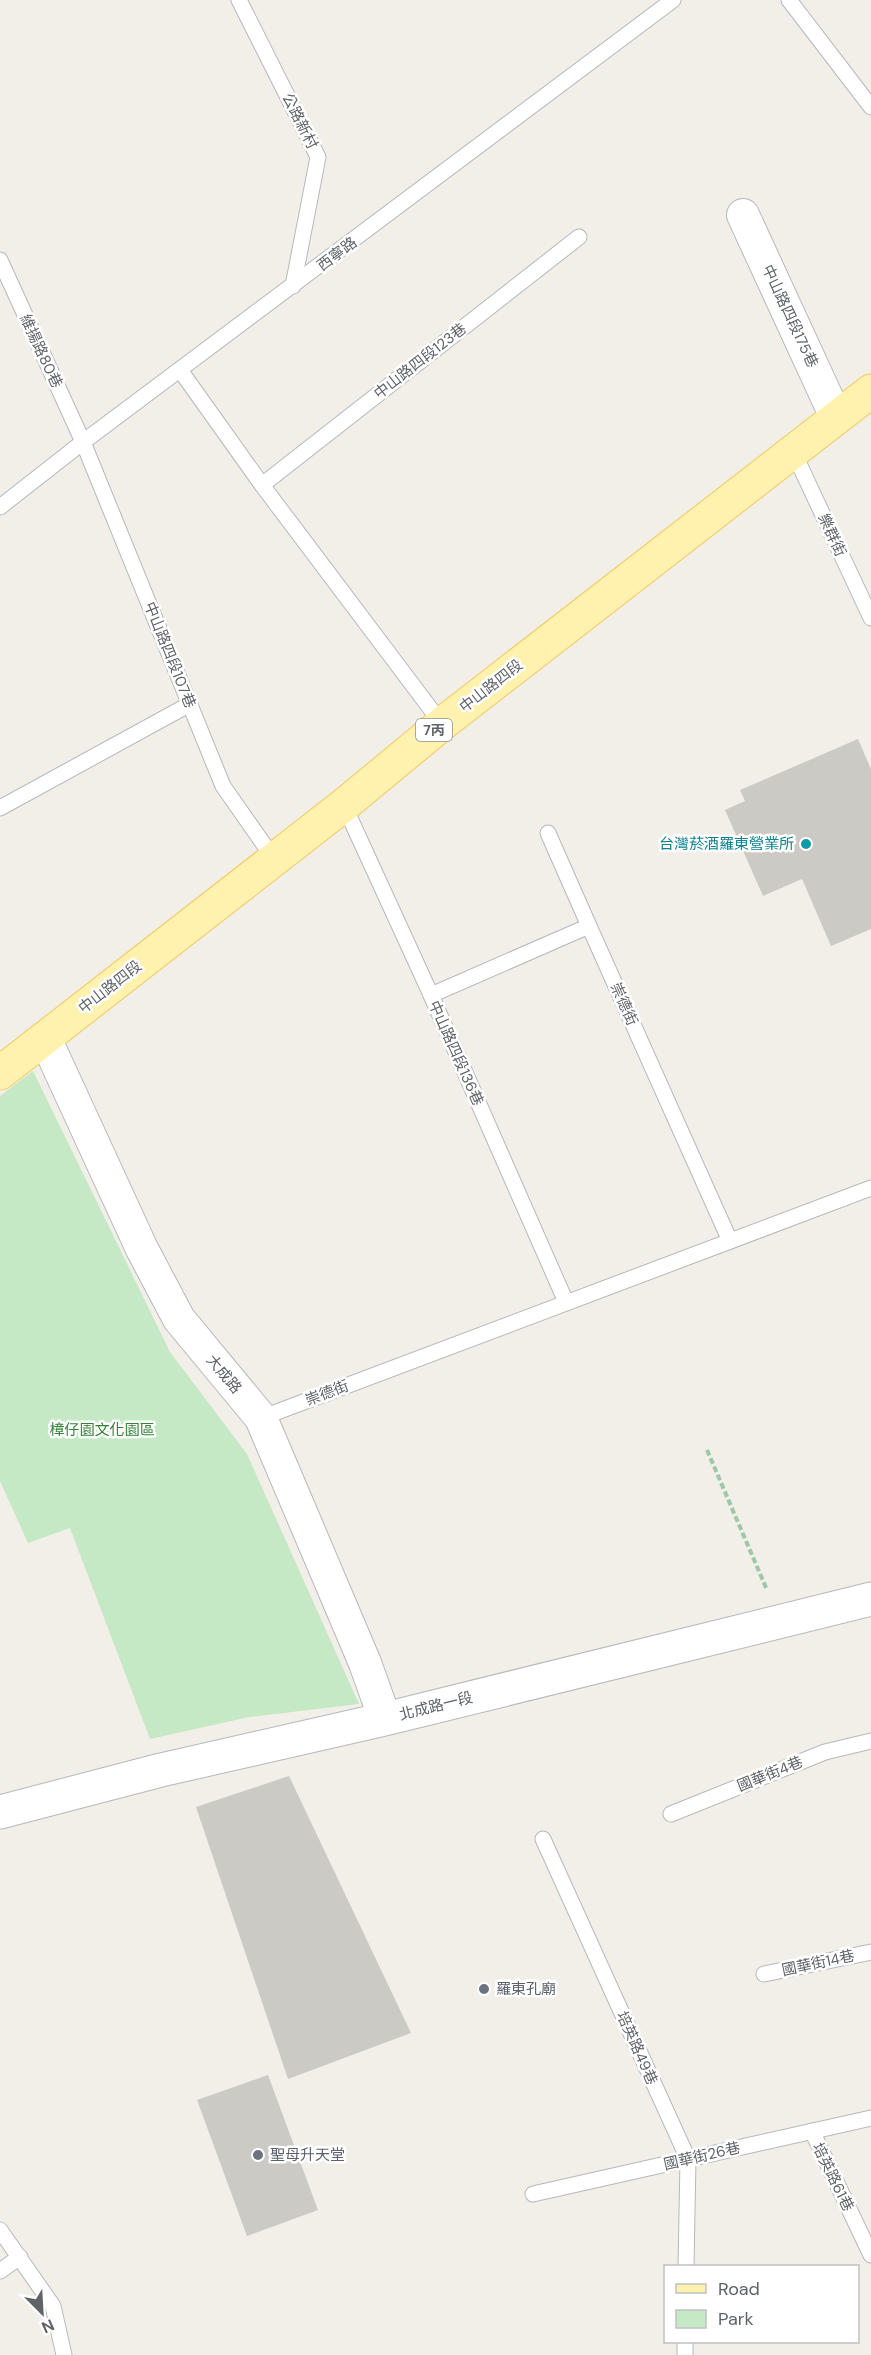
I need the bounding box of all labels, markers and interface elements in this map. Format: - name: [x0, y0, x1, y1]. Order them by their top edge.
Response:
- street label: 公路新村: [277, 90, 323, 152]
- street label: 西寧路: [313, 232, 361, 276]
- street label: 中山路四段175巷: [757, 261, 823, 371]
- street label: 維揚路80巷: [15, 311, 67, 391]
- street label: 中山路四段123巷: [370, 319, 470, 403]
- street label: 樂群街: [813, 510, 851, 560]
- street label: 中山路四段107巷: [140, 599, 200, 711]
- street label: 中山路四段: [455, 655, 527, 717]
- road number: 7丙: [416, 719, 452, 741]
- place label: 台灣菸酒羅東營業所: [659, 834, 794, 854]
- marker: 台灣菸酒羅東營業所: [799, 837, 813, 851]
- street label: 中山路四段: [74, 956, 146, 1018]
- street label: 崇德街: [606, 979, 642, 1029]
- street label: 中山路四段136巷: [424, 997, 488, 1109]
- street label: 大成路: [202, 1350, 246, 1398]
- street label: 崇德街: [302, 1376, 352, 1410]
- park label: 樟仔園文化園區: [49, 1420, 155, 1440]
- street label: 北成路一段: [397, 1687, 475, 1725]
- street label: 國華街4巷: [734, 1752, 806, 1796]
- street label: 國華街14巷: [780, 1946, 856, 1980]
- place label: 羅東孔廟: [496, 1979, 556, 1999]
- marker: 羅東孔廟: [477, 1982, 491, 1996]
- street label: 培英路49巷: [612, 2008, 662, 2088]
- street label: 國華街26巷: [662, 2137, 742, 2175]
- street label: 培英路61巷: [808, 2139, 858, 2215]
- place label: 聖母升天堂: [270, 2145, 345, 2165]
- marker: 聖母升天堂: [251, 2148, 265, 2162]
- legend: [664, 2265, 859, 2343]
- text: Road: [718, 2277, 760, 2301]
- north arrow: [12, 2283, 72, 2343]
- text: Park: [718, 2307, 754, 2331]
- text: N: [38, 2314, 57, 2338]

